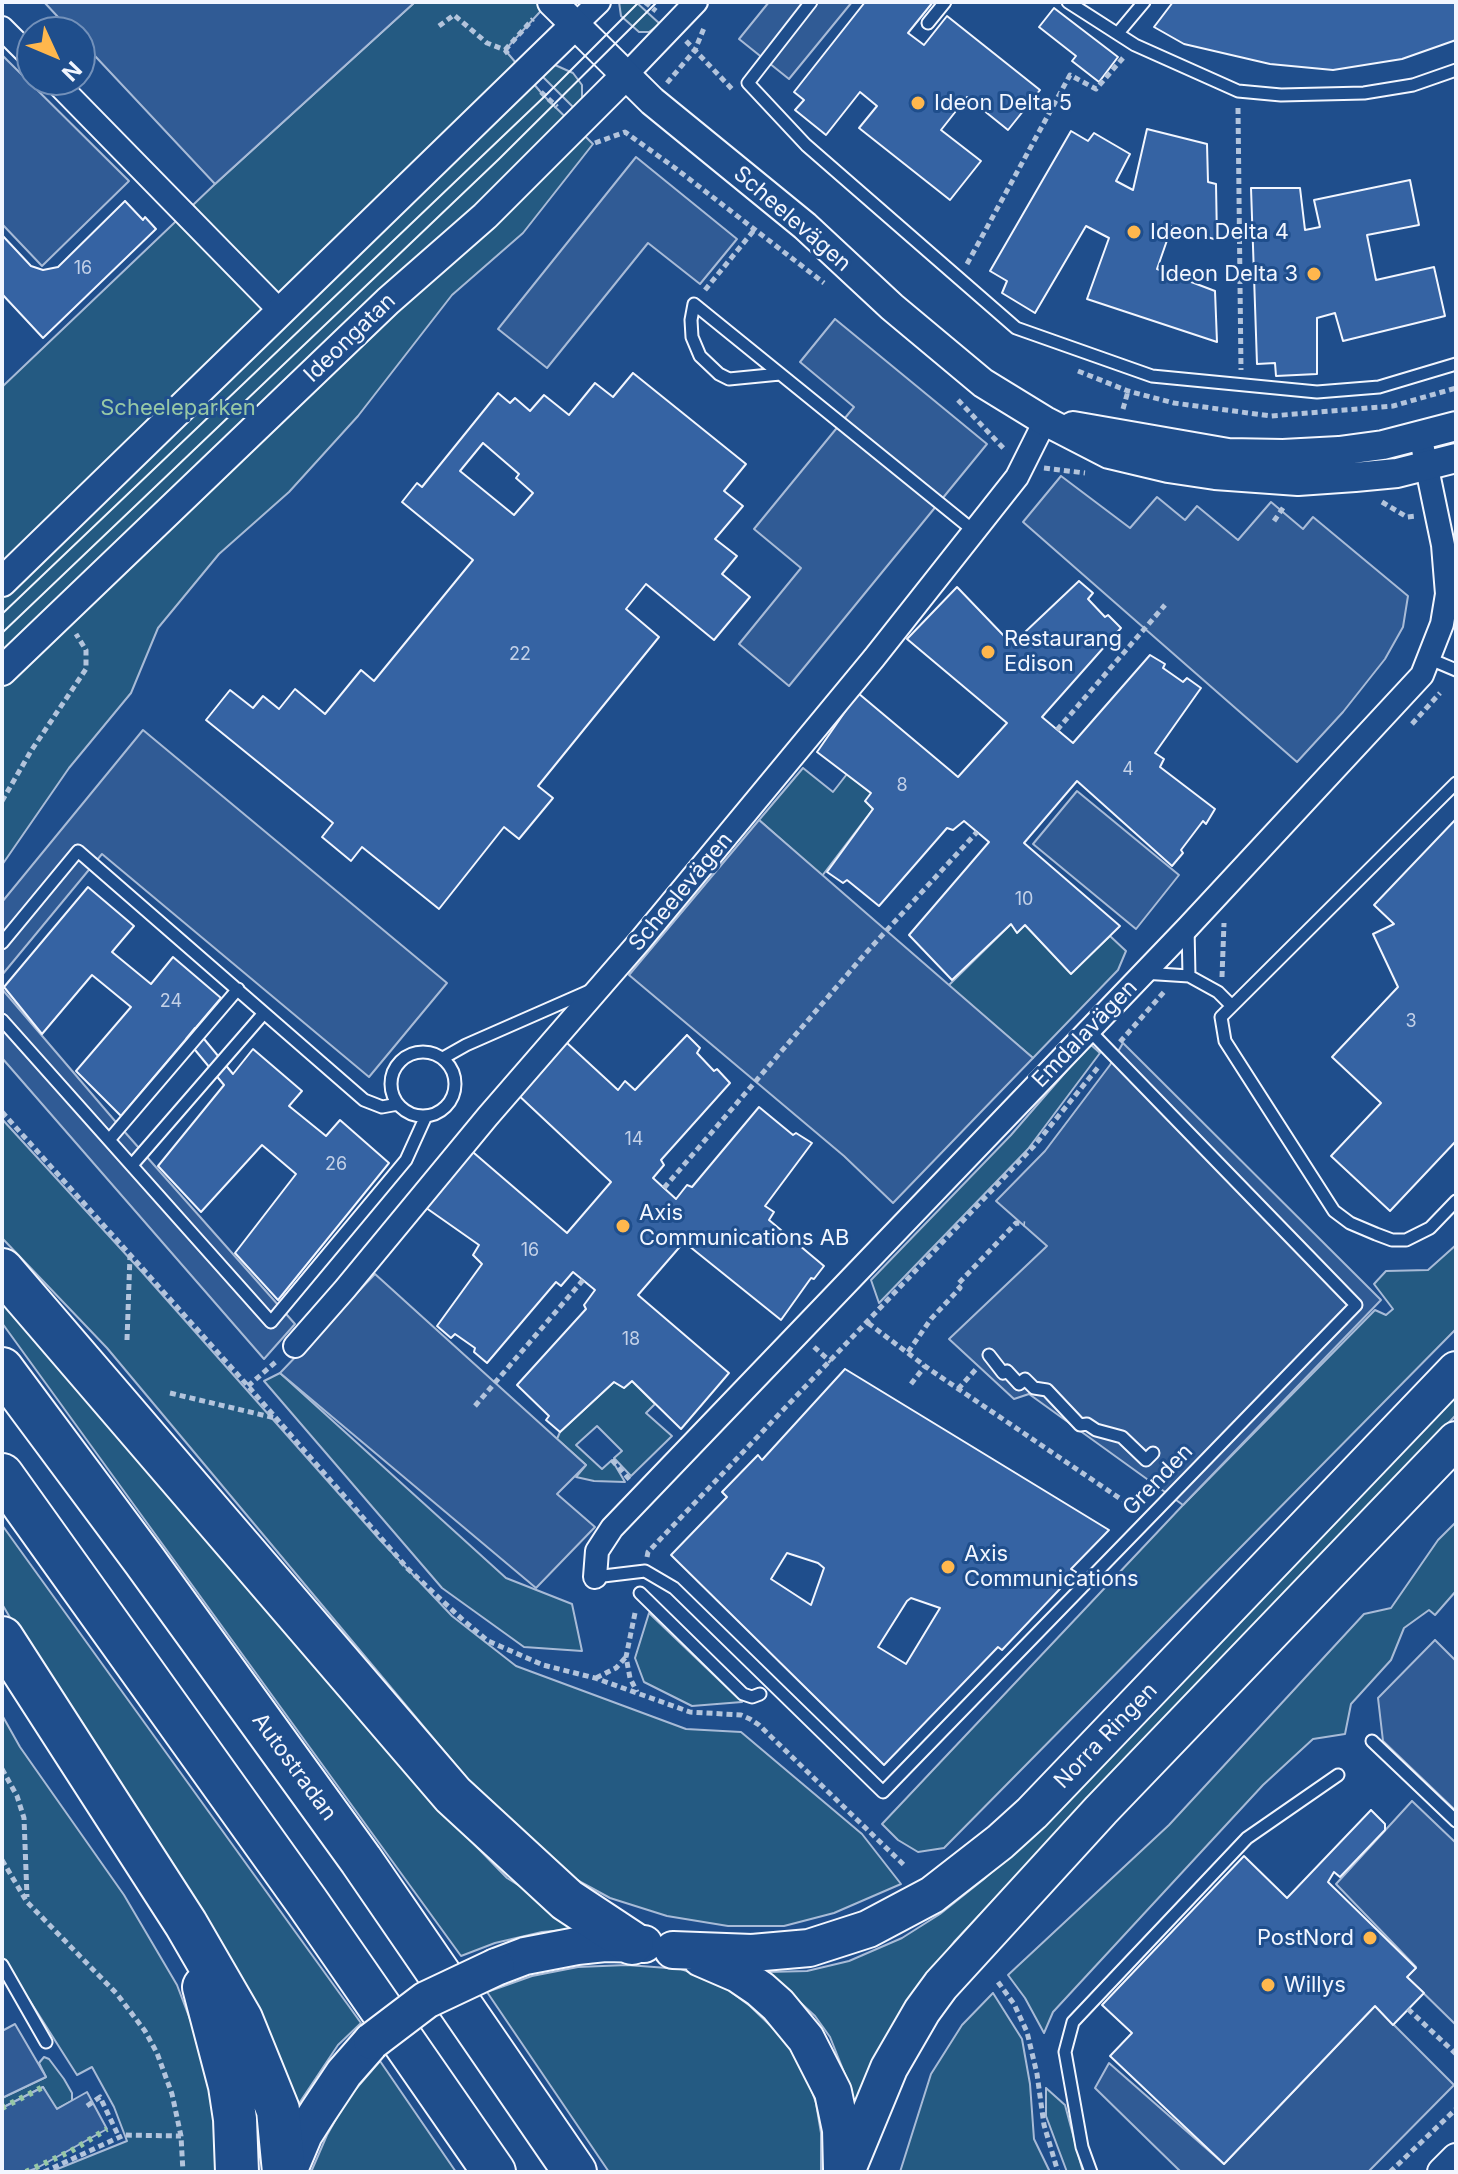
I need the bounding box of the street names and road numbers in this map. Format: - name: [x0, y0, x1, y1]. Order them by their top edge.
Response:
- street label: Scheelevägen: [728, 161, 856, 277]
- street label: Ideongatan: [299, 288, 401, 388]
- street label: Scheelevägen: [624, 827, 738, 957]
- street label: Emdalavägen: [1027, 975, 1143, 1093]
- street label: Grenden: [1117, 1439, 1199, 1521]
- street label: Norra Ringen: [1049, 1678, 1163, 1794]
- street label: Autostradan: [246, 1708, 342, 1826]

